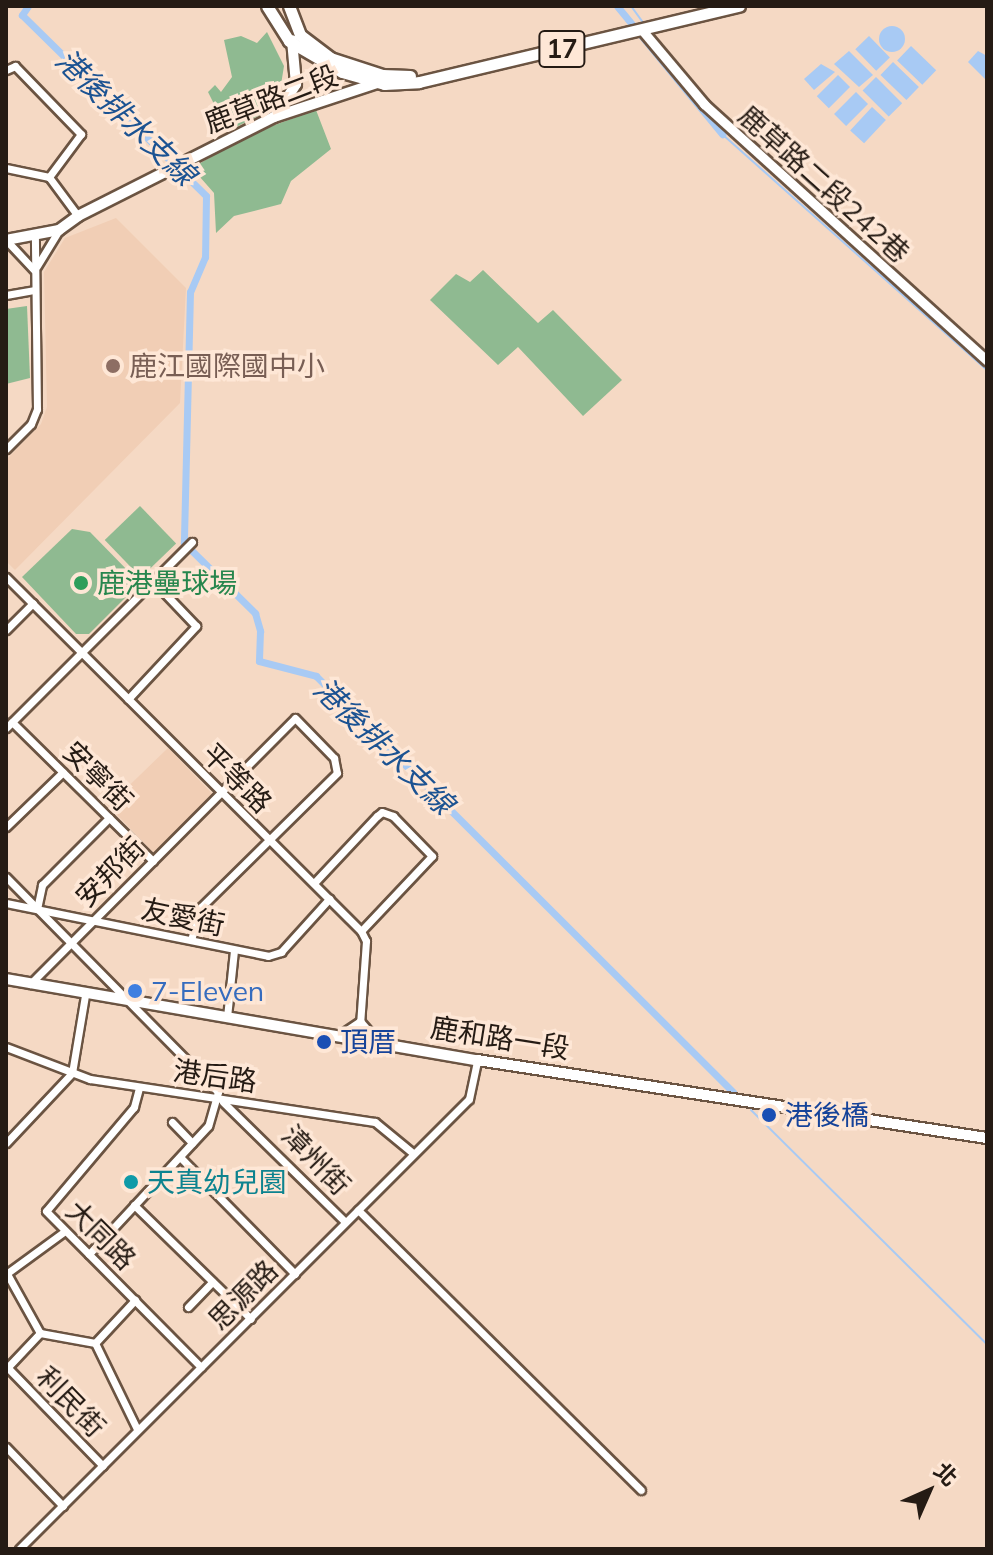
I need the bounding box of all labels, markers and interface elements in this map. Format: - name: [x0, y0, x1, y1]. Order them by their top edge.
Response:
- road number: 17: [538, 27, 586, 71]
- water label: 港後排水支線: [49, 42, 203, 192]
- street label: 鹿草路二段: [200, 58, 342, 140]
- street label: 鹿草路二段242巷: [732, 98, 916, 270]
- place label: 鹿江國際國中小: [129, 349, 325, 383]
- marker: 鹿江國際國中小: [104, 357, 122, 375]
- place label: 鹿港壘球場: [97, 566, 237, 600]
- marker: 鹿港壘球場: [72, 574, 90, 592]
- water label: 港後排水支線: [307, 671, 461, 821]
- street label: 安寧街: [56, 734, 140, 818]
- street label: 平等路: [195, 736, 279, 820]
- street label: 安邦街: [68, 830, 152, 914]
- street label: 友愛街: [138, 892, 228, 942]
- place label: 7-Eleven: [151, 974, 264, 1008]
- marker: 7-Eleven: [126, 982, 144, 1000]
- street label: 鹿和路一段: [428, 1010, 572, 1066]
- place label: 頂厝: [340, 1025, 396, 1059]
- marker: 頂厝: [315, 1033, 333, 1051]
- street label: 港后路: [171, 1054, 259, 1098]
- place label: 港後橋: [785, 1098, 869, 1132]
- marker: 港後橋: [760, 1106, 778, 1124]
- street label: 漳州街: [275, 1118, 357, 1202]
- place label: 天真幼兒園: [147, 1165, 287, 1199]
- marker: 天真幼兒園: [122, 1173, 140, 1191]
- street label: 大同路: [59, 1193, 143, 1277]
- street label: 思源路: [201, 1253, 285, 1337]
- street label: 利民街: [30, 1360, 112, 1444]
- north arrow: [889, 1451, 969, 1531]
- text: 北: [928, 1456, 964, 1492]

